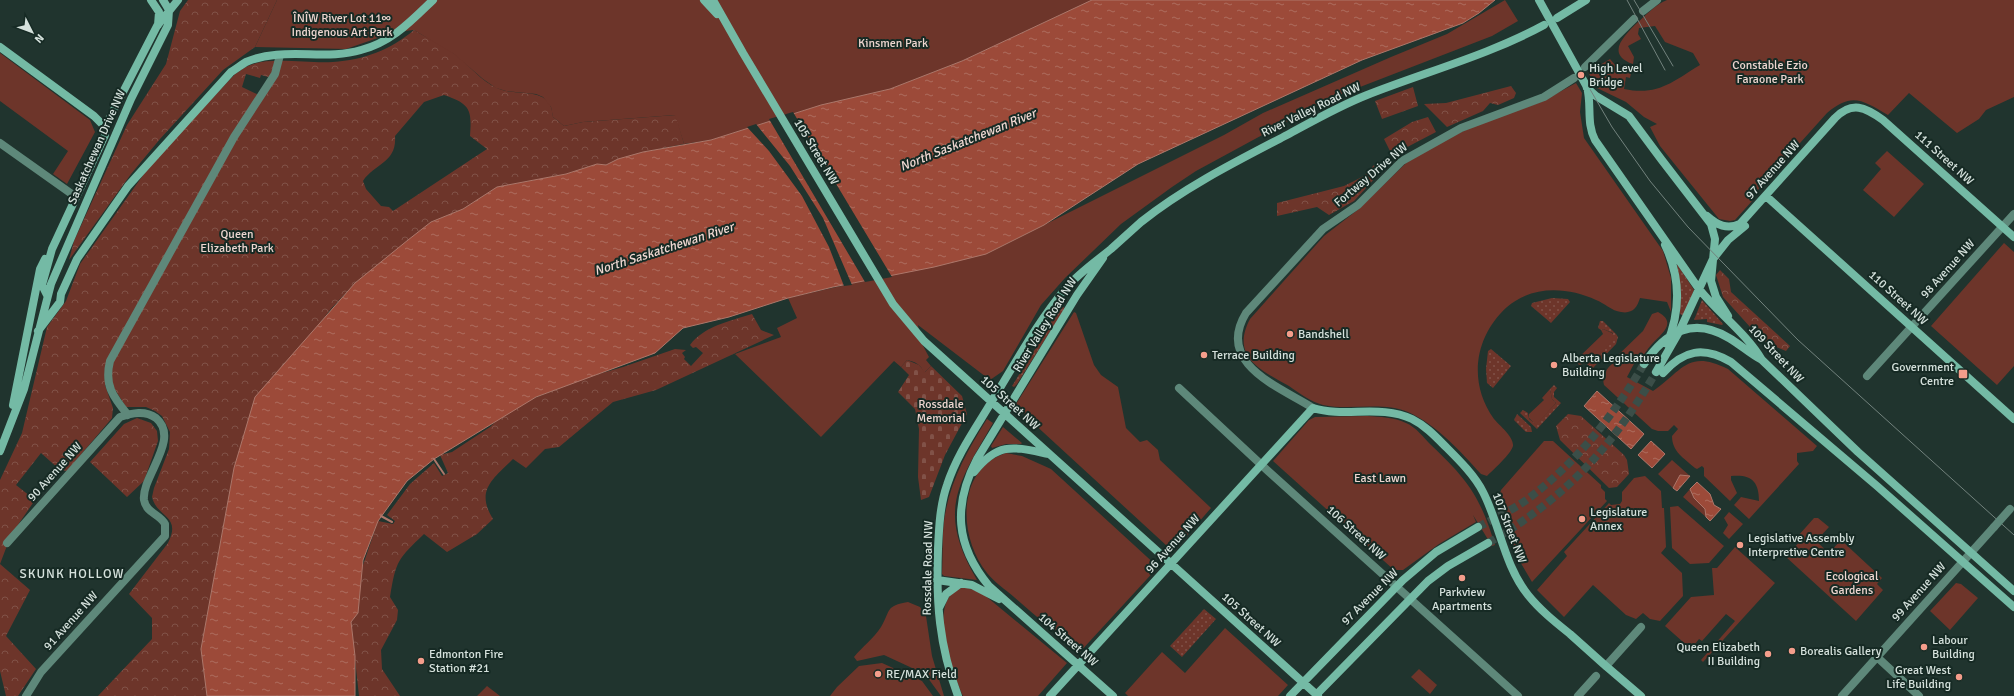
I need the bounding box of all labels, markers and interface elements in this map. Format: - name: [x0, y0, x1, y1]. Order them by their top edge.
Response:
- park label: ÎNÎW River Lot 11∞ Indigenous Art Park: [291, 11, 393, 40]
- north arrow: [12, 12, 52, 52]
- text: N: [32, 31, 46, 46]
- park label: Kinsmen Park: [858, 36, 928, 51]
- park label: Constable Ezio Faraone Park: [1732, 58, 1808, 87]
- place label: High Level Bridge: [1589, 61, 1643, 90]
- marker: High Level Bridge: [1576, 70, 1586, 80]
- street label: River Valley Road NW: [1259, 79, 1363, 141]
- street label: Saskatchewan Drive NW: [65, 87, 129, 207]
- water label: North Saskatchewan River: [897, 104, 1041, 175]
- street label: 105 Street NW: [790, 116, 842, 188]
- street label: 111 Street NW: [1911, 128, 1977, 188]
- street label: 97 Avenue NW: [1743, 137, 1803, 203]
- street label: Fortway Drive NW: [1331, 140, 1411, 210]
- water label: North Saskatchewan River: [592, 218, 738, 279]
- park label: Queen Elizabeth Park: [200, 227, 274, 256]
- street label: 98 Avenue NW: [1918, 236, 1978, 302]
- street label: 110 Street NW: [1865, 268, 1931, 328]
- street label: River Valley Road NW: [1010, 275, 1080, 375]
- street label: 109 Street NW: [1745, 322, 1807, 386]
- place label: Bandshell: [1298, 327, 1349, 342]
- marker: Bandshell: [1285, 329, 1295, 339]
- place label: Terrace Building: [1212, 348, 1295, 363]
- marker: Terrace Building: [1199, 350, 1209, 360]
- place label: Alberta Legislature Building: [1562, 351, 1660, 380]
- marker: Alberta Legislature Building: [1549, 360, 1559, 370]
- place label: Government Centre: [1892, 360, 1954, 389]
- marker: Government Centre: [1957, 368, 1969, 380]
- street label: 105 Street NW: [977, 373, 1043, 433]
- park label: Rossdale Memorial: [917, 397, 966, 426]
- street label: 90 Avenue NW: [25, 439, 85, 505]
- park label: East Lawn: [1354, 471, 1406, 486]
- street label: 107 Street NW: [1489, 491, 1529, 565]
- street label: 106 Street NW: [1323, 503, 1389, 563]
- place label: Legislature Annex: [1590, 505, 1647, 534]
- street label: 96 Avenue NW: [1143, 511, 1203, 577]
- marker: Legislature Annex: [1577, 514, 1587, 524]
- street label: Rossdale Road NW: [920, 520, 936, 616]
- place label: Legislative Assembly Interpretive Centre: [1748, 531, 1855, 560]
- marker: Legislative Assembly Interpretive Centre: [1735, 540, 1745, 550]
- street label: 99 Avenue NW: [1889, 559, 1949, 625]
- street label: 97 Avenue NW: [1338, 565, 1402, 629]
- district label: SKUNK HOLLOW: [20, 566, 125, 582]
- park label: Ecological Gardens: [1826, 569, 1879, 598]
- marker: Parkview Apartments: [1457, 573, 1467, 583]
- place label: Parkview Apartments: [1432, 585, 1492, 614]
- street label: 91 Avenue NW: [41, 588, 101, 654]
- street label: 105 Street NW: [1218, 590, 1284, 650]
- street label: 104 Street NW: [1035, 610, 1101, 670]
- place label: Labour Building: [1932, 633, 1975, 662]
- place label: Queen Elizabeth II Building: [1676, 640, 1760, 669]
- marker: Labour Building: [1919, 642, 1929, 652]
- place label: Borealis Gallery: [1800, 644, 1882, 659]
- marker: Borealis Gallery: [1787, 646, 1797, 656]
- place label: Edmonton Fire Station #21: [429, 647, 504, 676]
- marker: Queen Elizabeth II Building: [1763, 649, 1773, 659]
- marker: Edmonton Fire Station #21: [416, 656, 426, 666]
- place label: Great West Life Building: [1886, 663, 1951, 692]
- place label: RE/MAX Field: [886, 667, 957, 682]
- marker: RE/MAX Field: [873, 669, 883, 679]
- marker: Great West Life Building: [1954, 672, 1964, 682]

